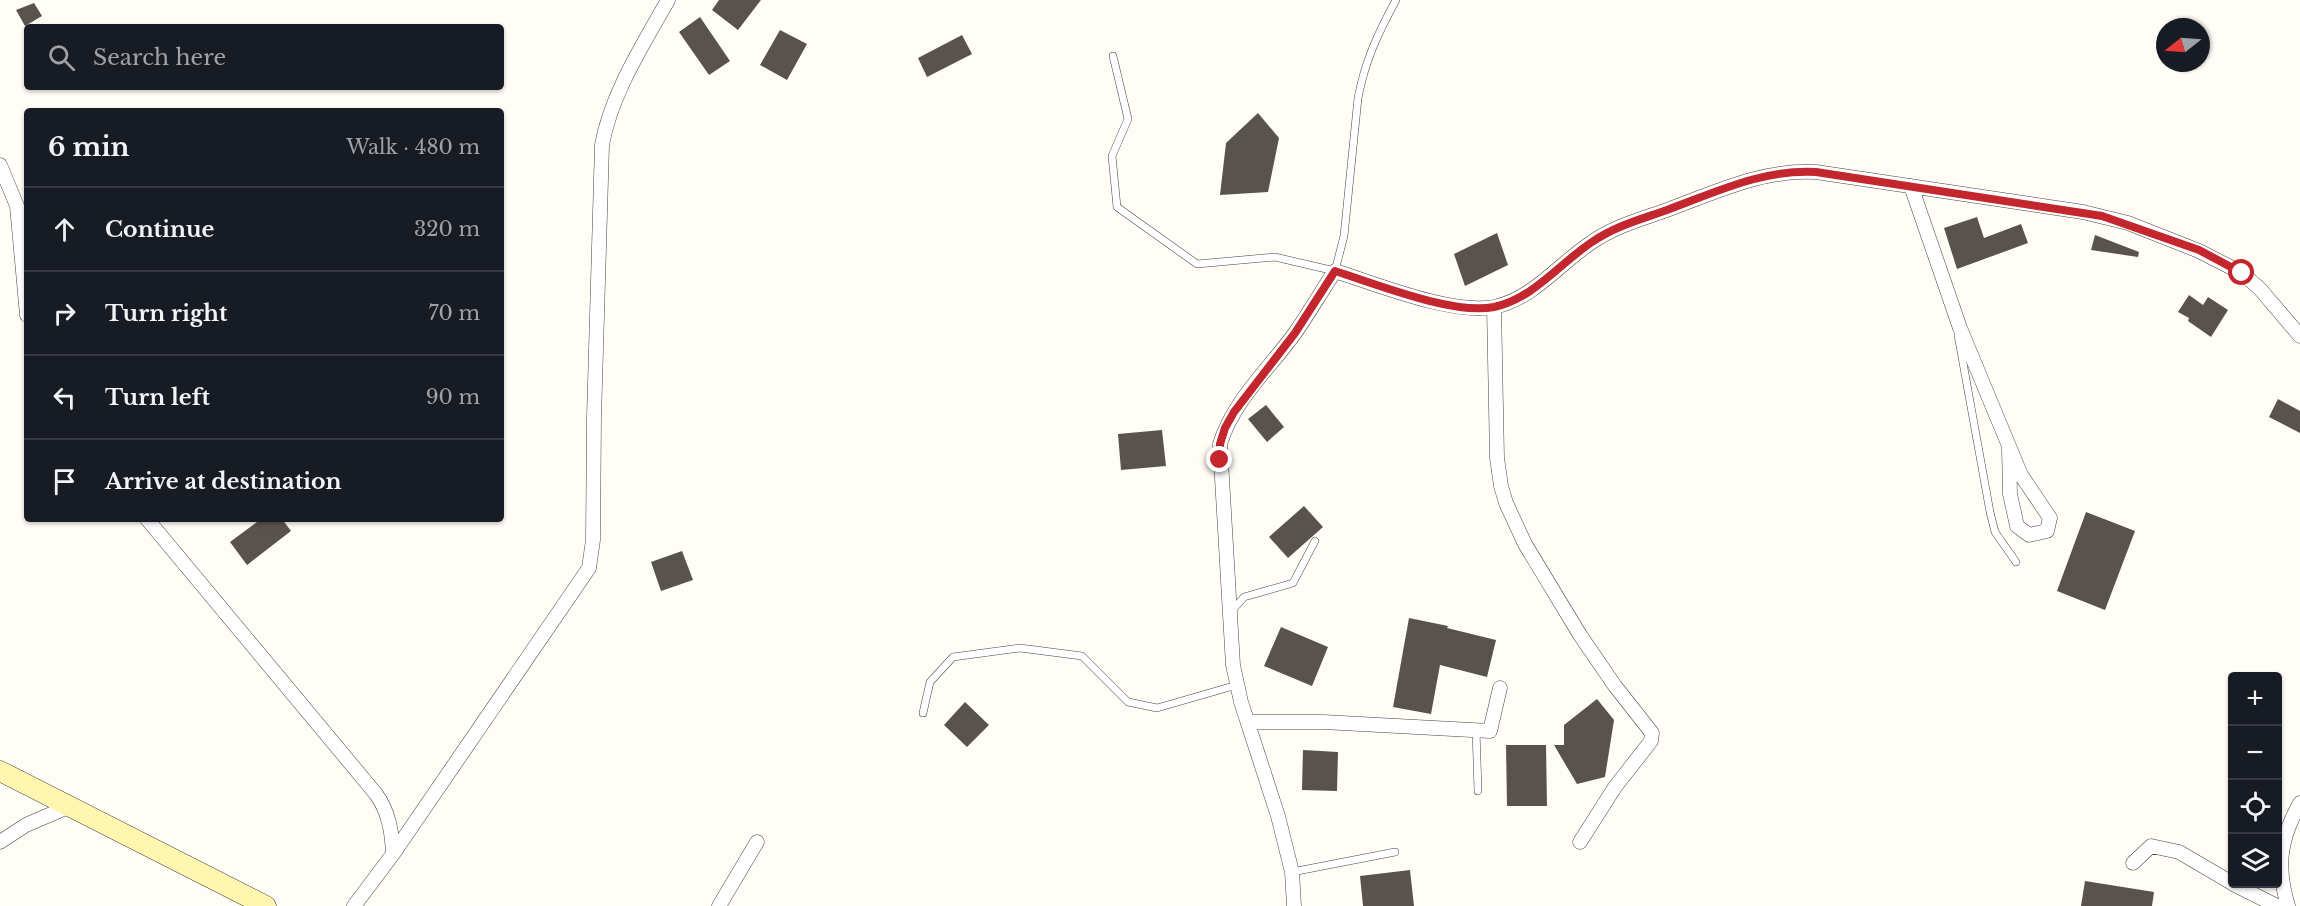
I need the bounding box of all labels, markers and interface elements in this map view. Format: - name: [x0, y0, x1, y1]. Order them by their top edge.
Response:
- north arrow: [2156, 18, 2210, 72]
- search box: [24, 24, 504, 90]
- icon: search: [45, 41, 78, 74]
- text: Search here: [93, 44, 226, 71]
- text: 6 min: [48, 131, 129, 163]
- text: Walk · 480 m: [346, 135, 480, 159]
- icon: ahead: [48, 213, 81, 246]
- text: Continue: [105, 216, 214, 243]
- text: 320 m: [414, 217, 480, 241]
- route start: [2228, 259, 2254, 285]
- icon: right: [48, 297, 81, 330]
- text: Turn right: [105, 300, 227, 327]
- text: 70 m: [428, 301, 480, 325]
- icon: left: [48, 381, 81, 414]
- text: Turn left: [105, 384, 210, 411]
- text: 90 m: [426, 385, 480, 409]
- route end: [1206, 446, 1232, 472]
- icon: arrive: [48, 465, 81, 498]
- text: Arrive at destination: [105, 468, 342, 495]
- map controls: [2228, 672, 2282, 888]
- button: +: [2228, 672, 2282, 726]
- button: −: [2228, 726, 2282, 780]
- button: locate: [2228, 780, 2282, 834]
- button: layers: [2228, 834, 2282, 888]

